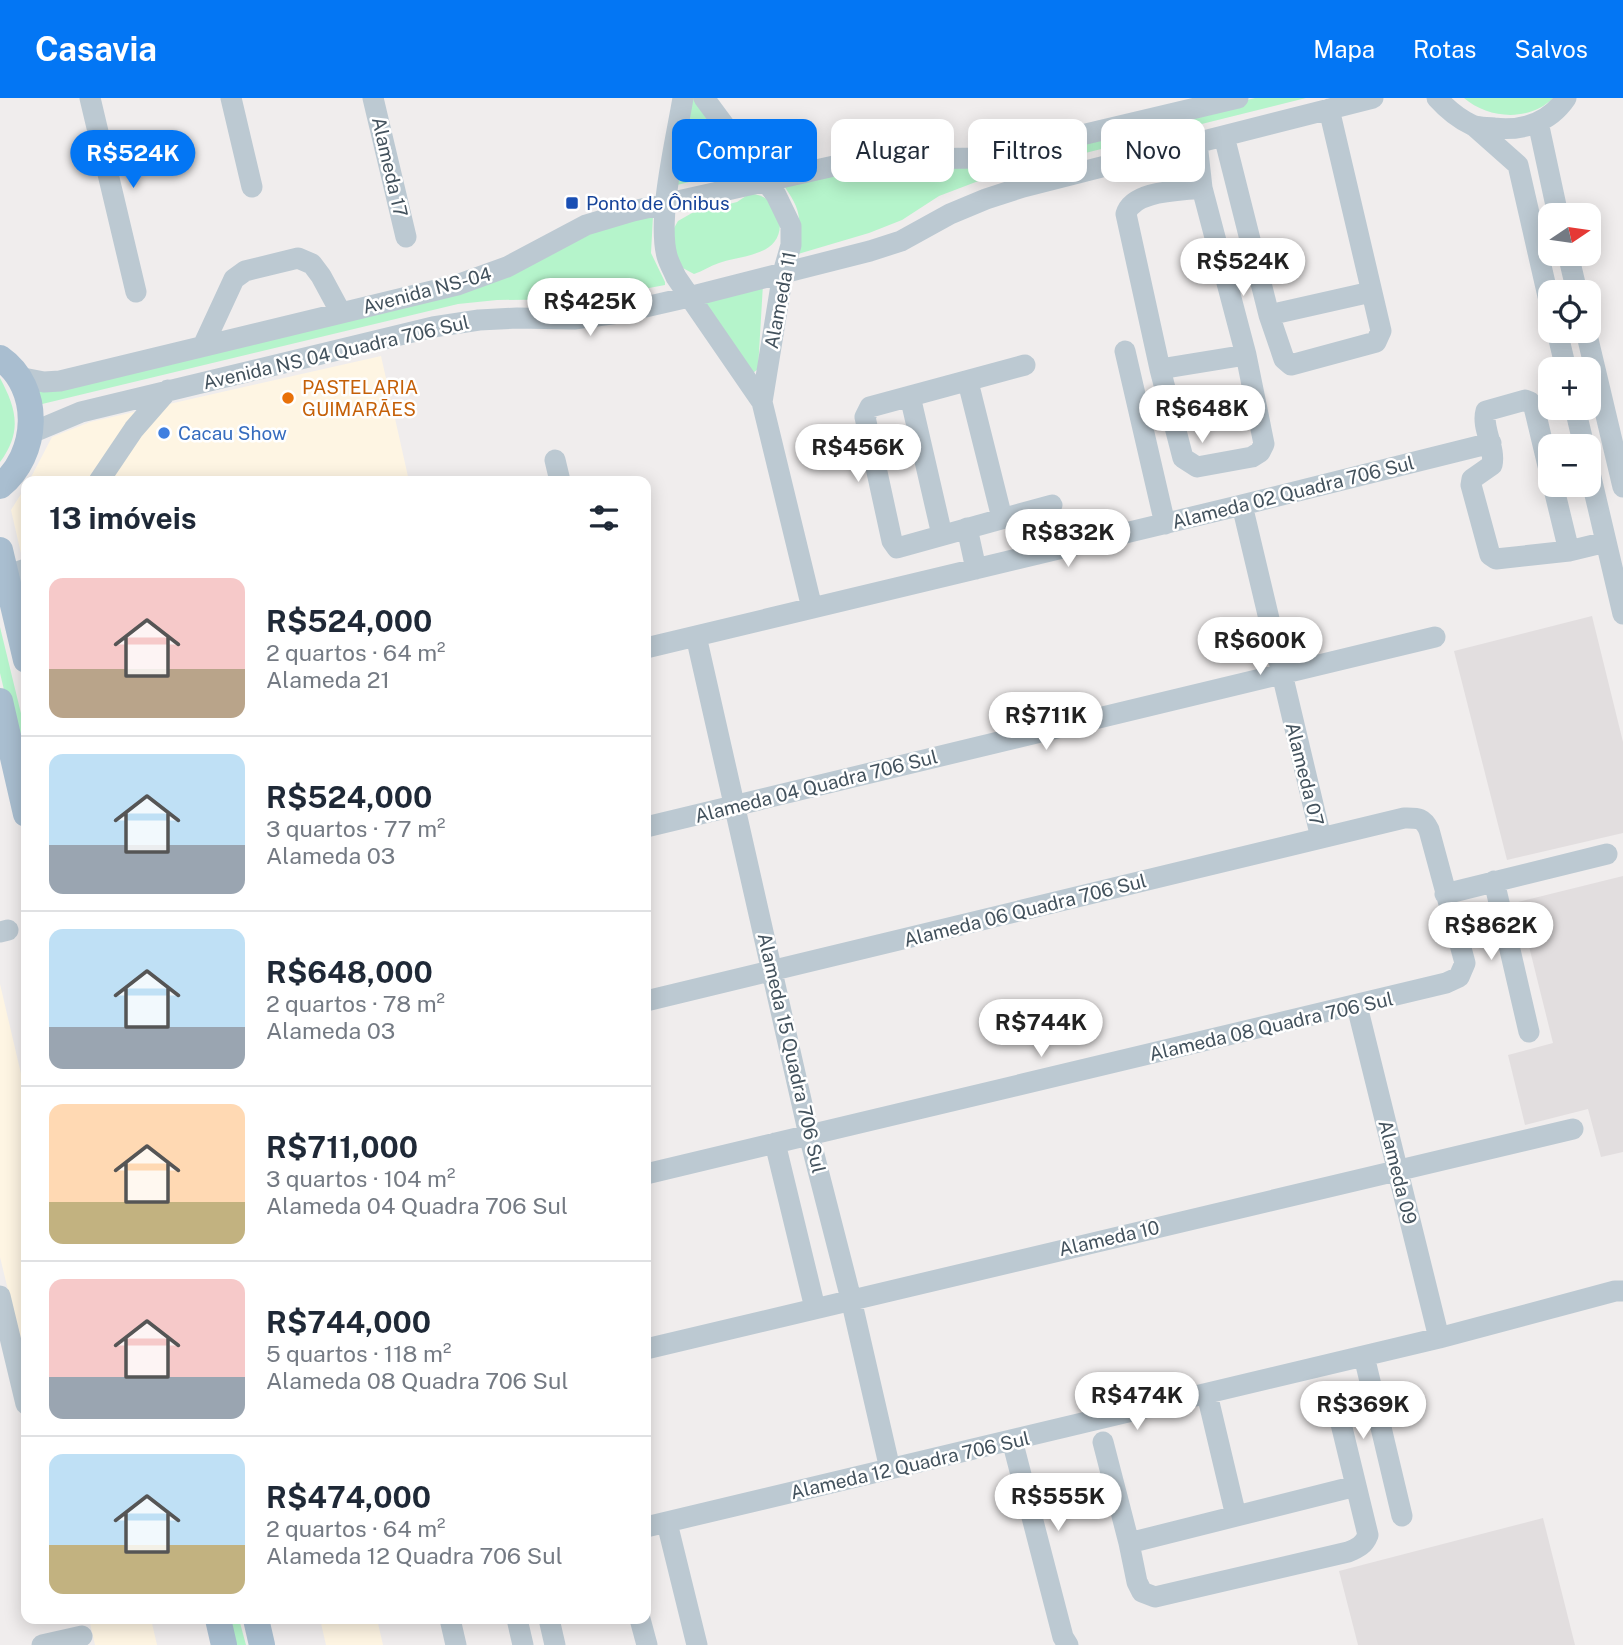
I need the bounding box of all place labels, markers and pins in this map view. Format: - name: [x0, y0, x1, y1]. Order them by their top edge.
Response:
- pin: R$524K: [76, 130, 190, 190]
- place label: Ponto de Ônibus: [586, 192, 730, 214]
- marker: Ponto de Ônibus: [564, 195, 580, 211]
- pin: R$524K: [1186, 238, 1300, 298]
- pin: R$425K: [533, 278, 647, 338]
- place label: PASTELARIA GUIMARÃES: [302, 376, 418, 420]
- pin: R$648K: [1145, 386, 1259, 445]
- marker: PASTELARIA GUIMARÃES: [280, 390, 296, 406]
- place label: Cacau Show: [178, 422, 287, 444]
- pin: R$456K: [801, 424, 915, 484]
- marker: Cacau Show: [156, 425, 172, 441]
- pin: R$832K: [1011, 510, 1125, 569]
- pin: R$600K: [1203, 618, 1317, 677]
- pin: R$711K: [989, 692, 1103, 752]
- pin: R$862K: [1434, 902, 1548, 962]
- pin: R$744K: [984, 1000, 1098, 1059]
- pin: R$474K: [1080, 1372, 1194, 1432]
- pin: R$369K: [1306, 1382, 1420, 1441]
- pin: R$555K: [1001, 1474, 1115, 1533]

